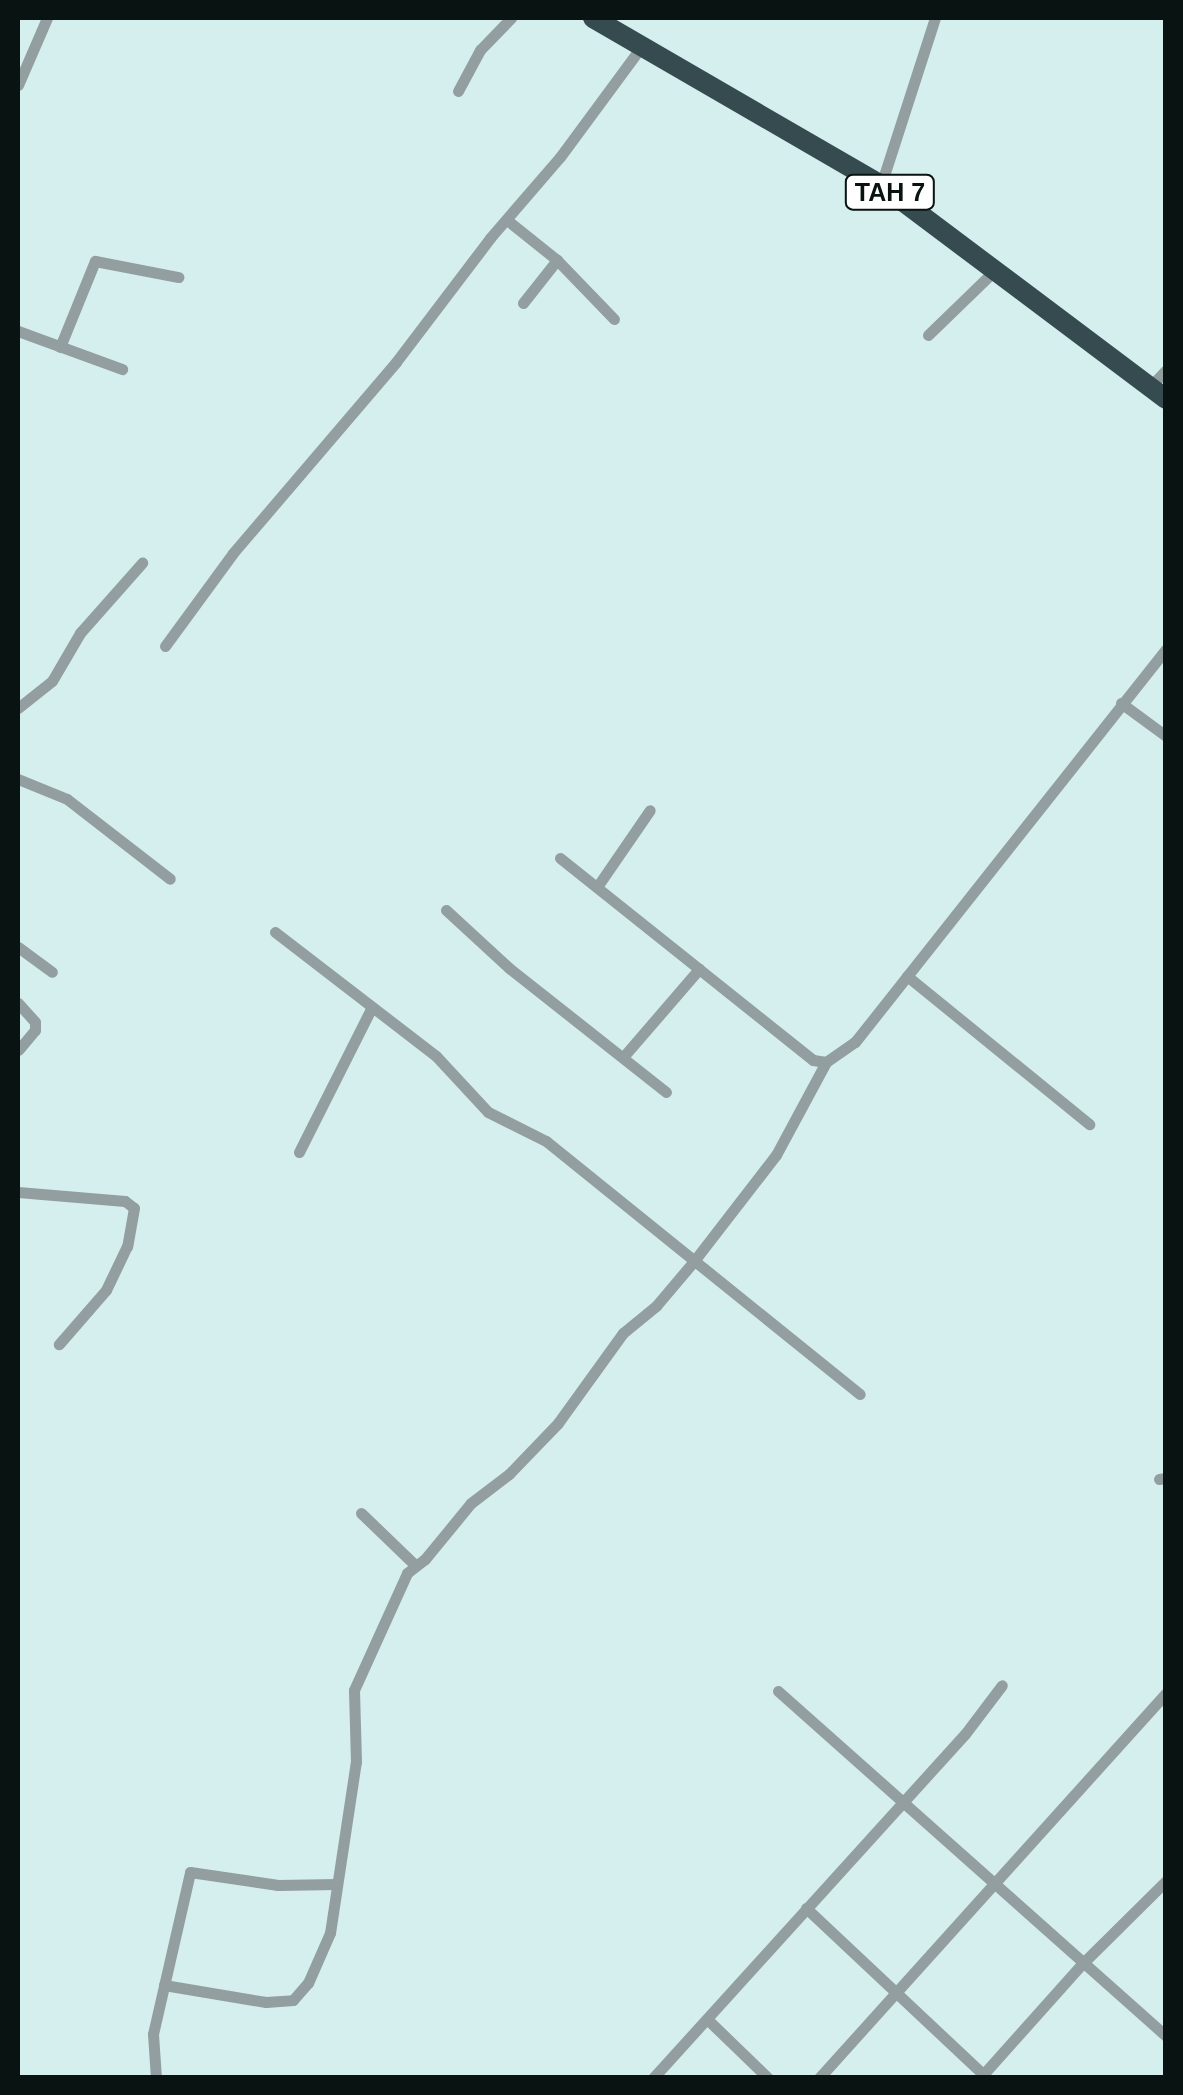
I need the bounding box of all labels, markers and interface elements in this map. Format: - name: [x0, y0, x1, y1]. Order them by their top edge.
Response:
- road number: TAH 7: [842, 172, 938, 212]

